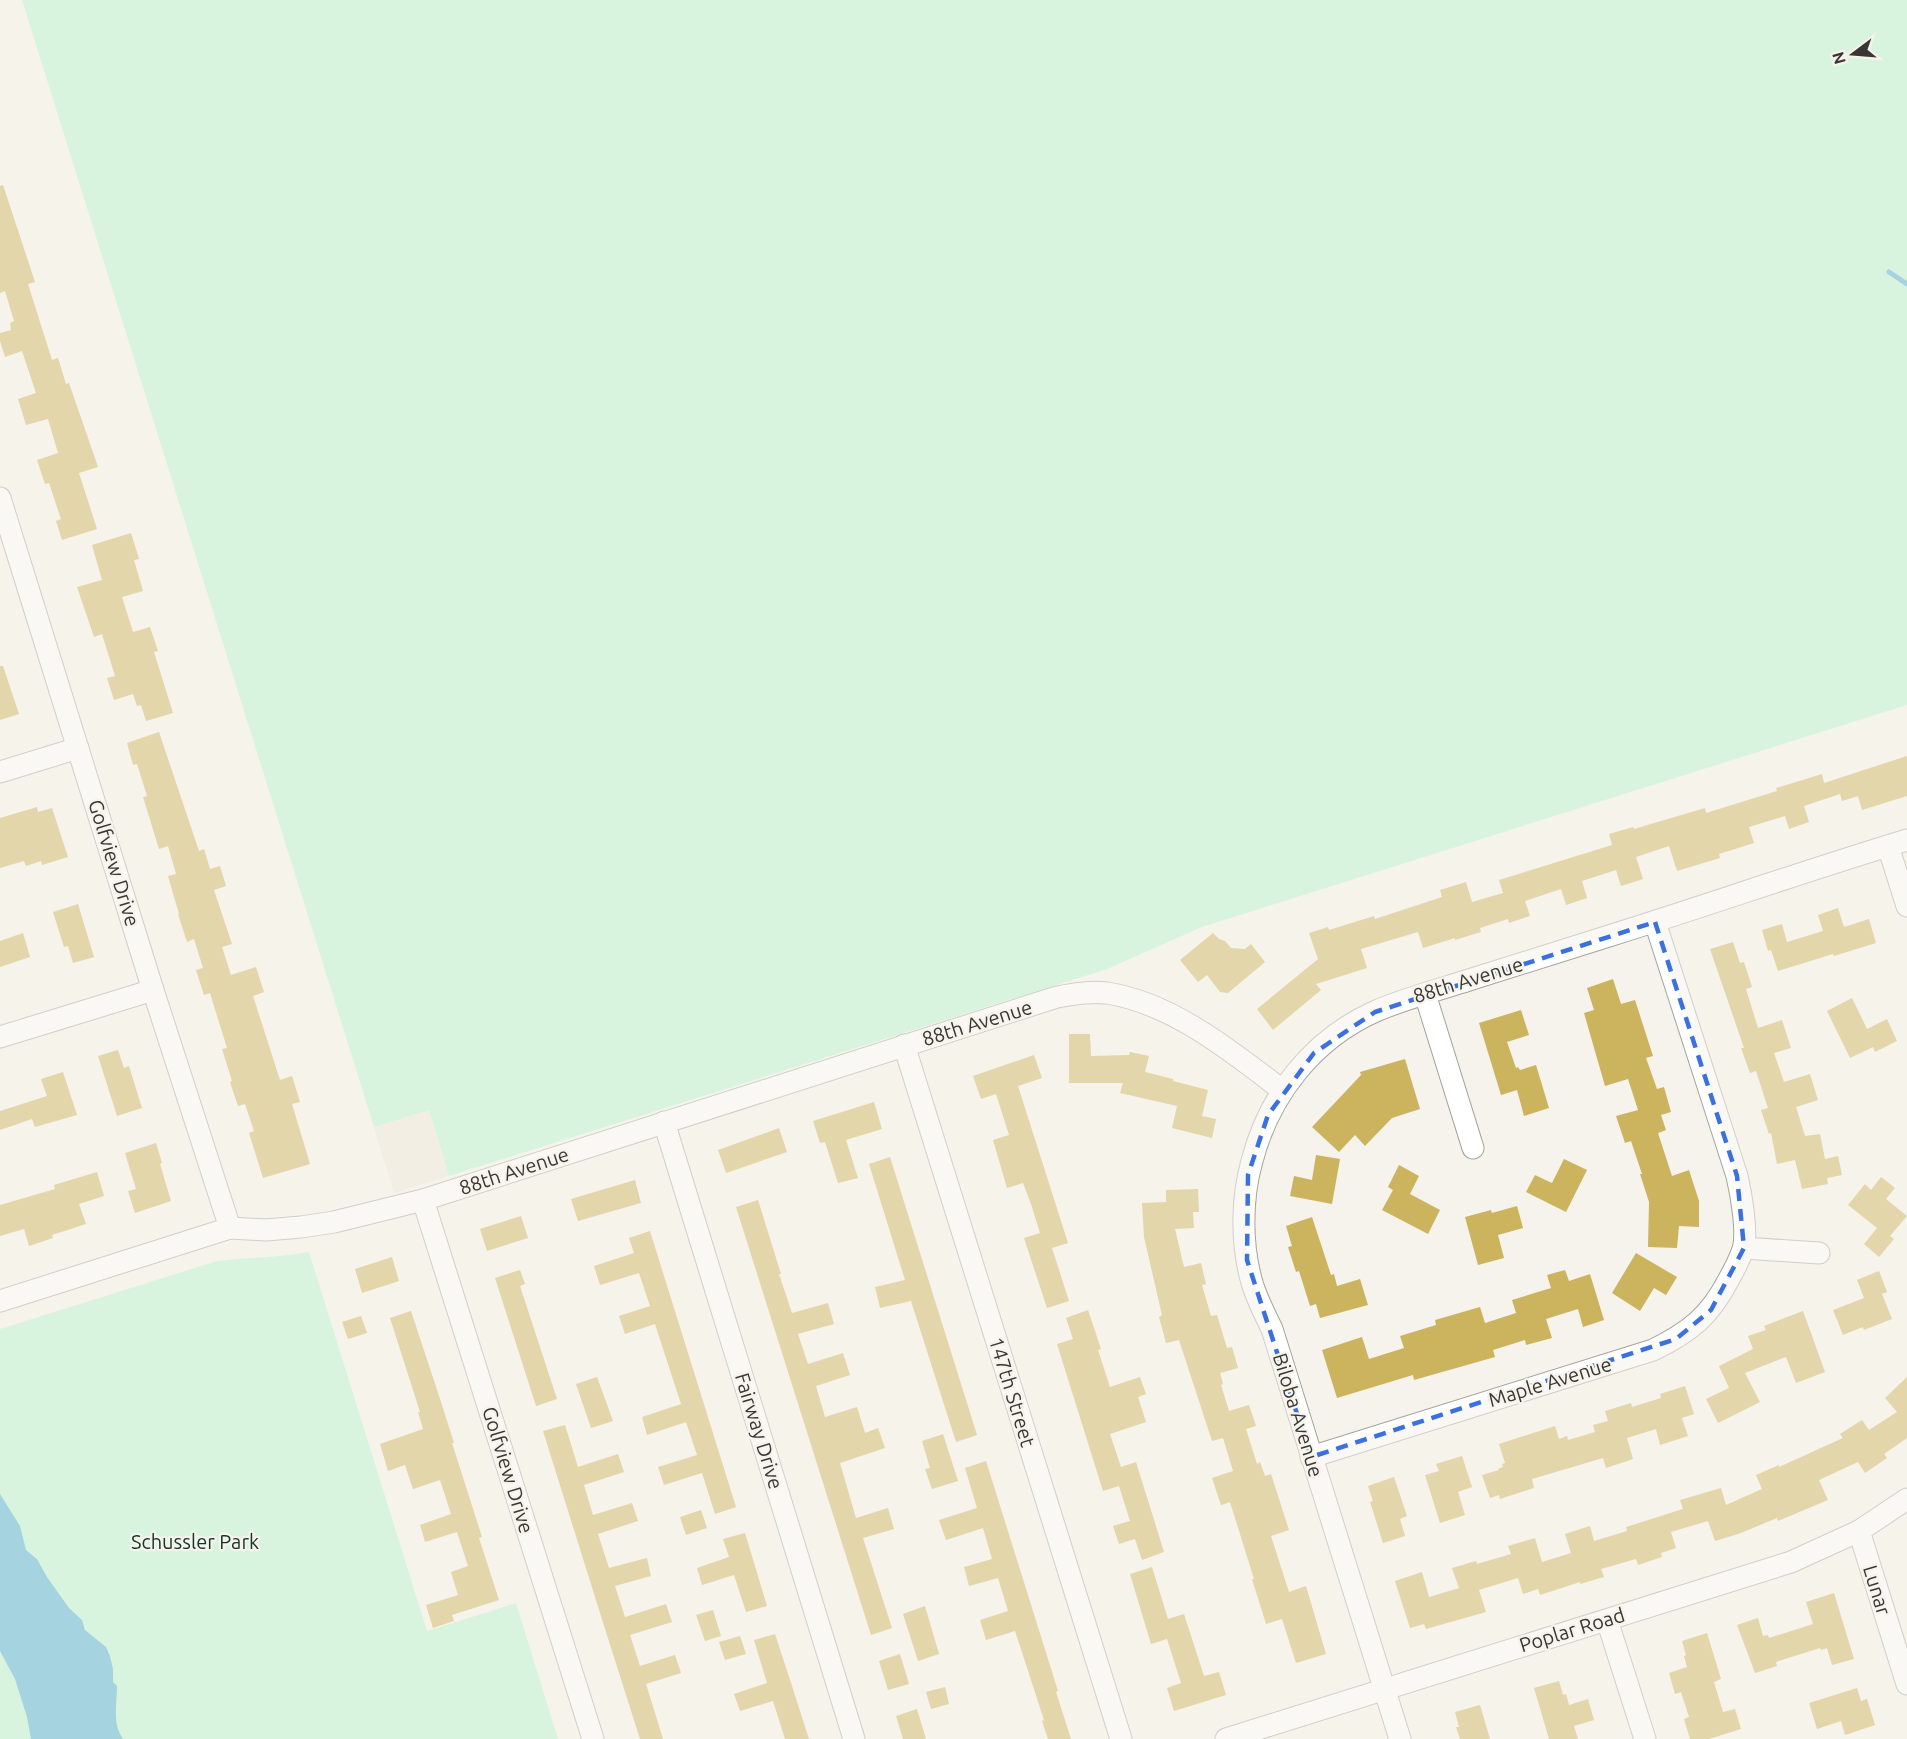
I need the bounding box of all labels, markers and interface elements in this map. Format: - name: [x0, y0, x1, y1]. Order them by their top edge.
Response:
- north arrow: [1823, 24, 1883, 84]
- text: N: [1828, 50, 1849, 66]
- street label: Golfview Drive: [84, 797, 145, 929]
- street label: 88th Avenue: [1410, 952, 1526, 1007]
- street label: 88th Avenue: [919, 995, 1035, 1050]
- street label: 88th Avenue: [456, 1142, 572, 1199]
- street label: 147th Street: [985, 1334, 1040, 1450]
- street label: Biloba Avenue: [1269, 1350, 1328, 1480]
- street label: Maple Avenue: [1485, 1352, 1614, 1411]
- street label: Fairway Drive: [731, 1370, 788, 1492]
- street label: Golfview Drive: [478, 1404, 539, 1536]
- park label: Schussler Park: [131, 1530, 259, 1553]
- street label: Lunar: [1859, 1562, 1896, 1618]
- street label: Poplar Road: [1516, 1603, 1627, 1656]

